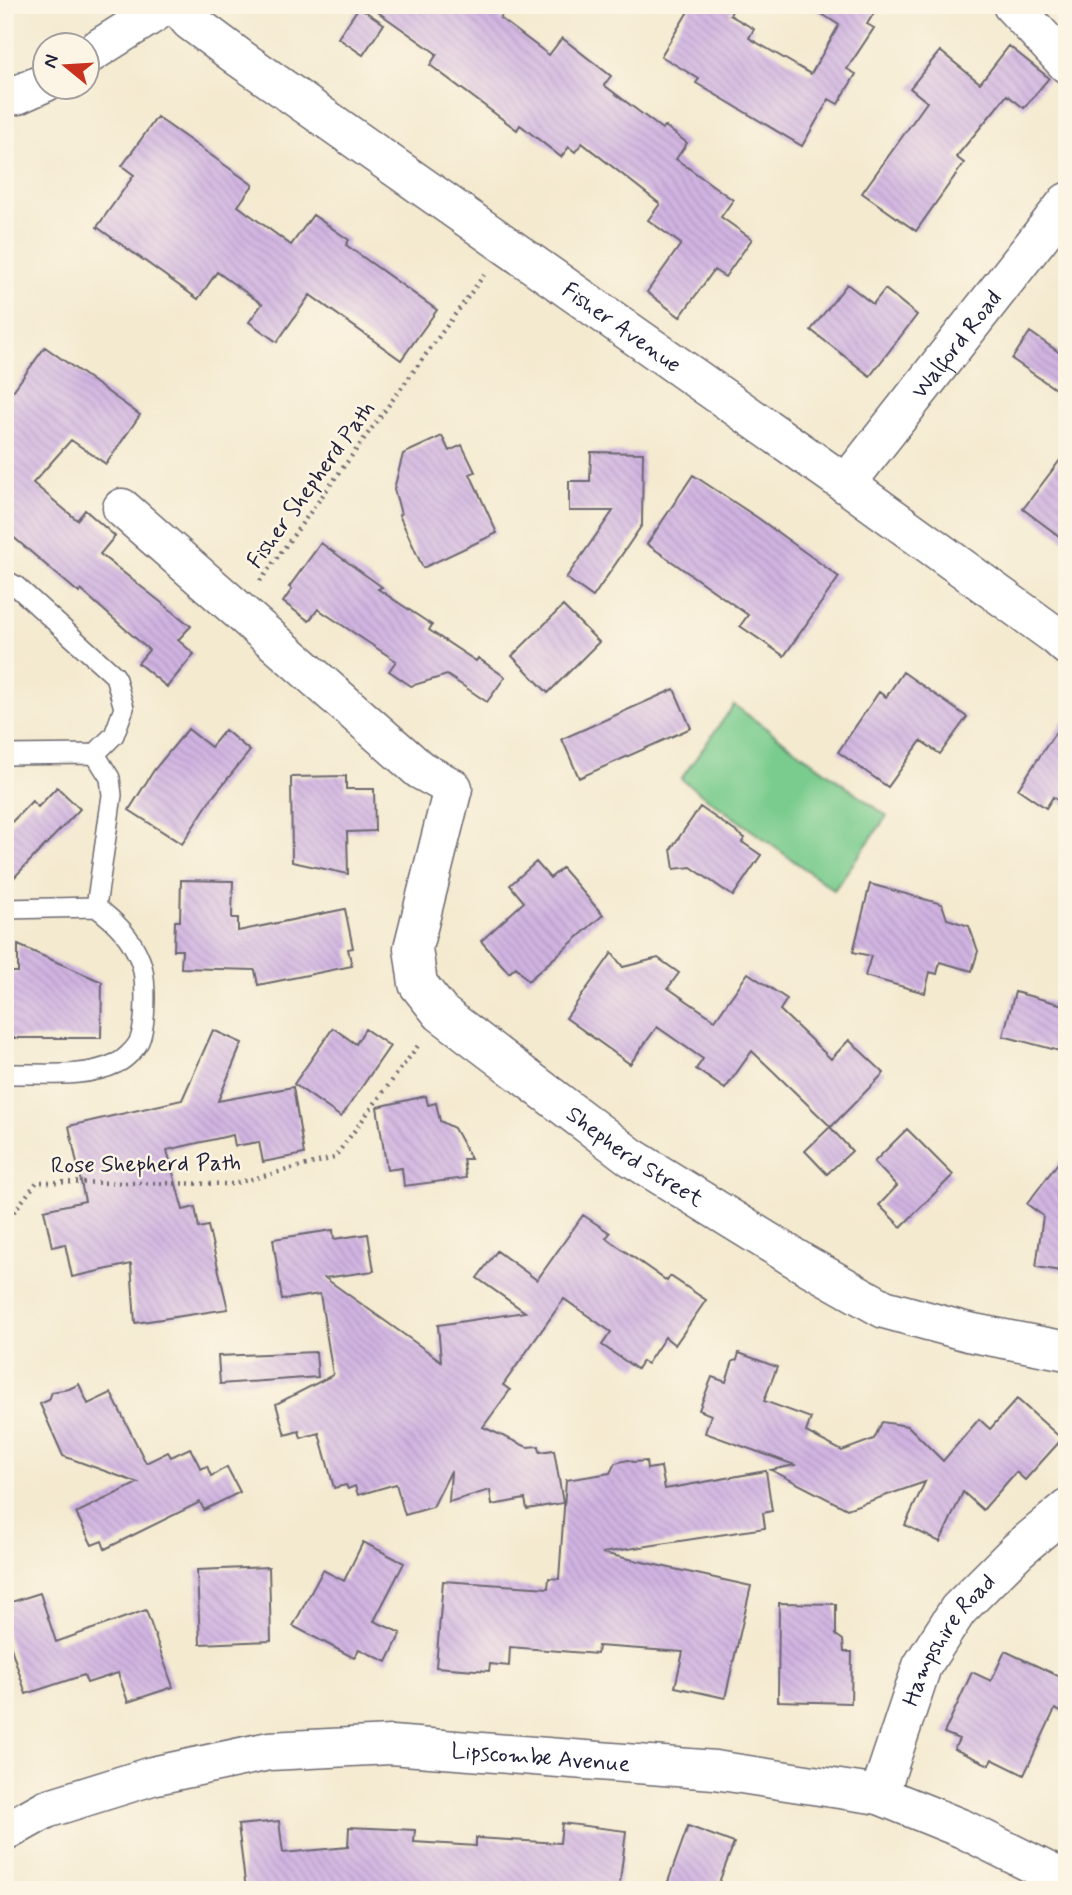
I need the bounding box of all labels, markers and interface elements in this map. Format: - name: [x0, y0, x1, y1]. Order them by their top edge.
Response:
- north arrow: [32, 32, 102, 102]
- text: N: [37, 51, 65, 71]
- street label: Fisher Avenue: [555, 276, 687, 381]
- street label: Walford Road: [906, 285, 1009, 405]
- street label: Fisher Shepherd Path: [241, 395, 383, 575]
- street label: Shepherd Street: [559, 1100, 709, 1215]
- street label: Rose Shepherd Path: [51, 1148, 241, 1182]
- street label: Hampshire Road: [897, 1568, 1003, 1710]
- street label: Lipscombe Avenue: [450, 1737, 631, 1780]

